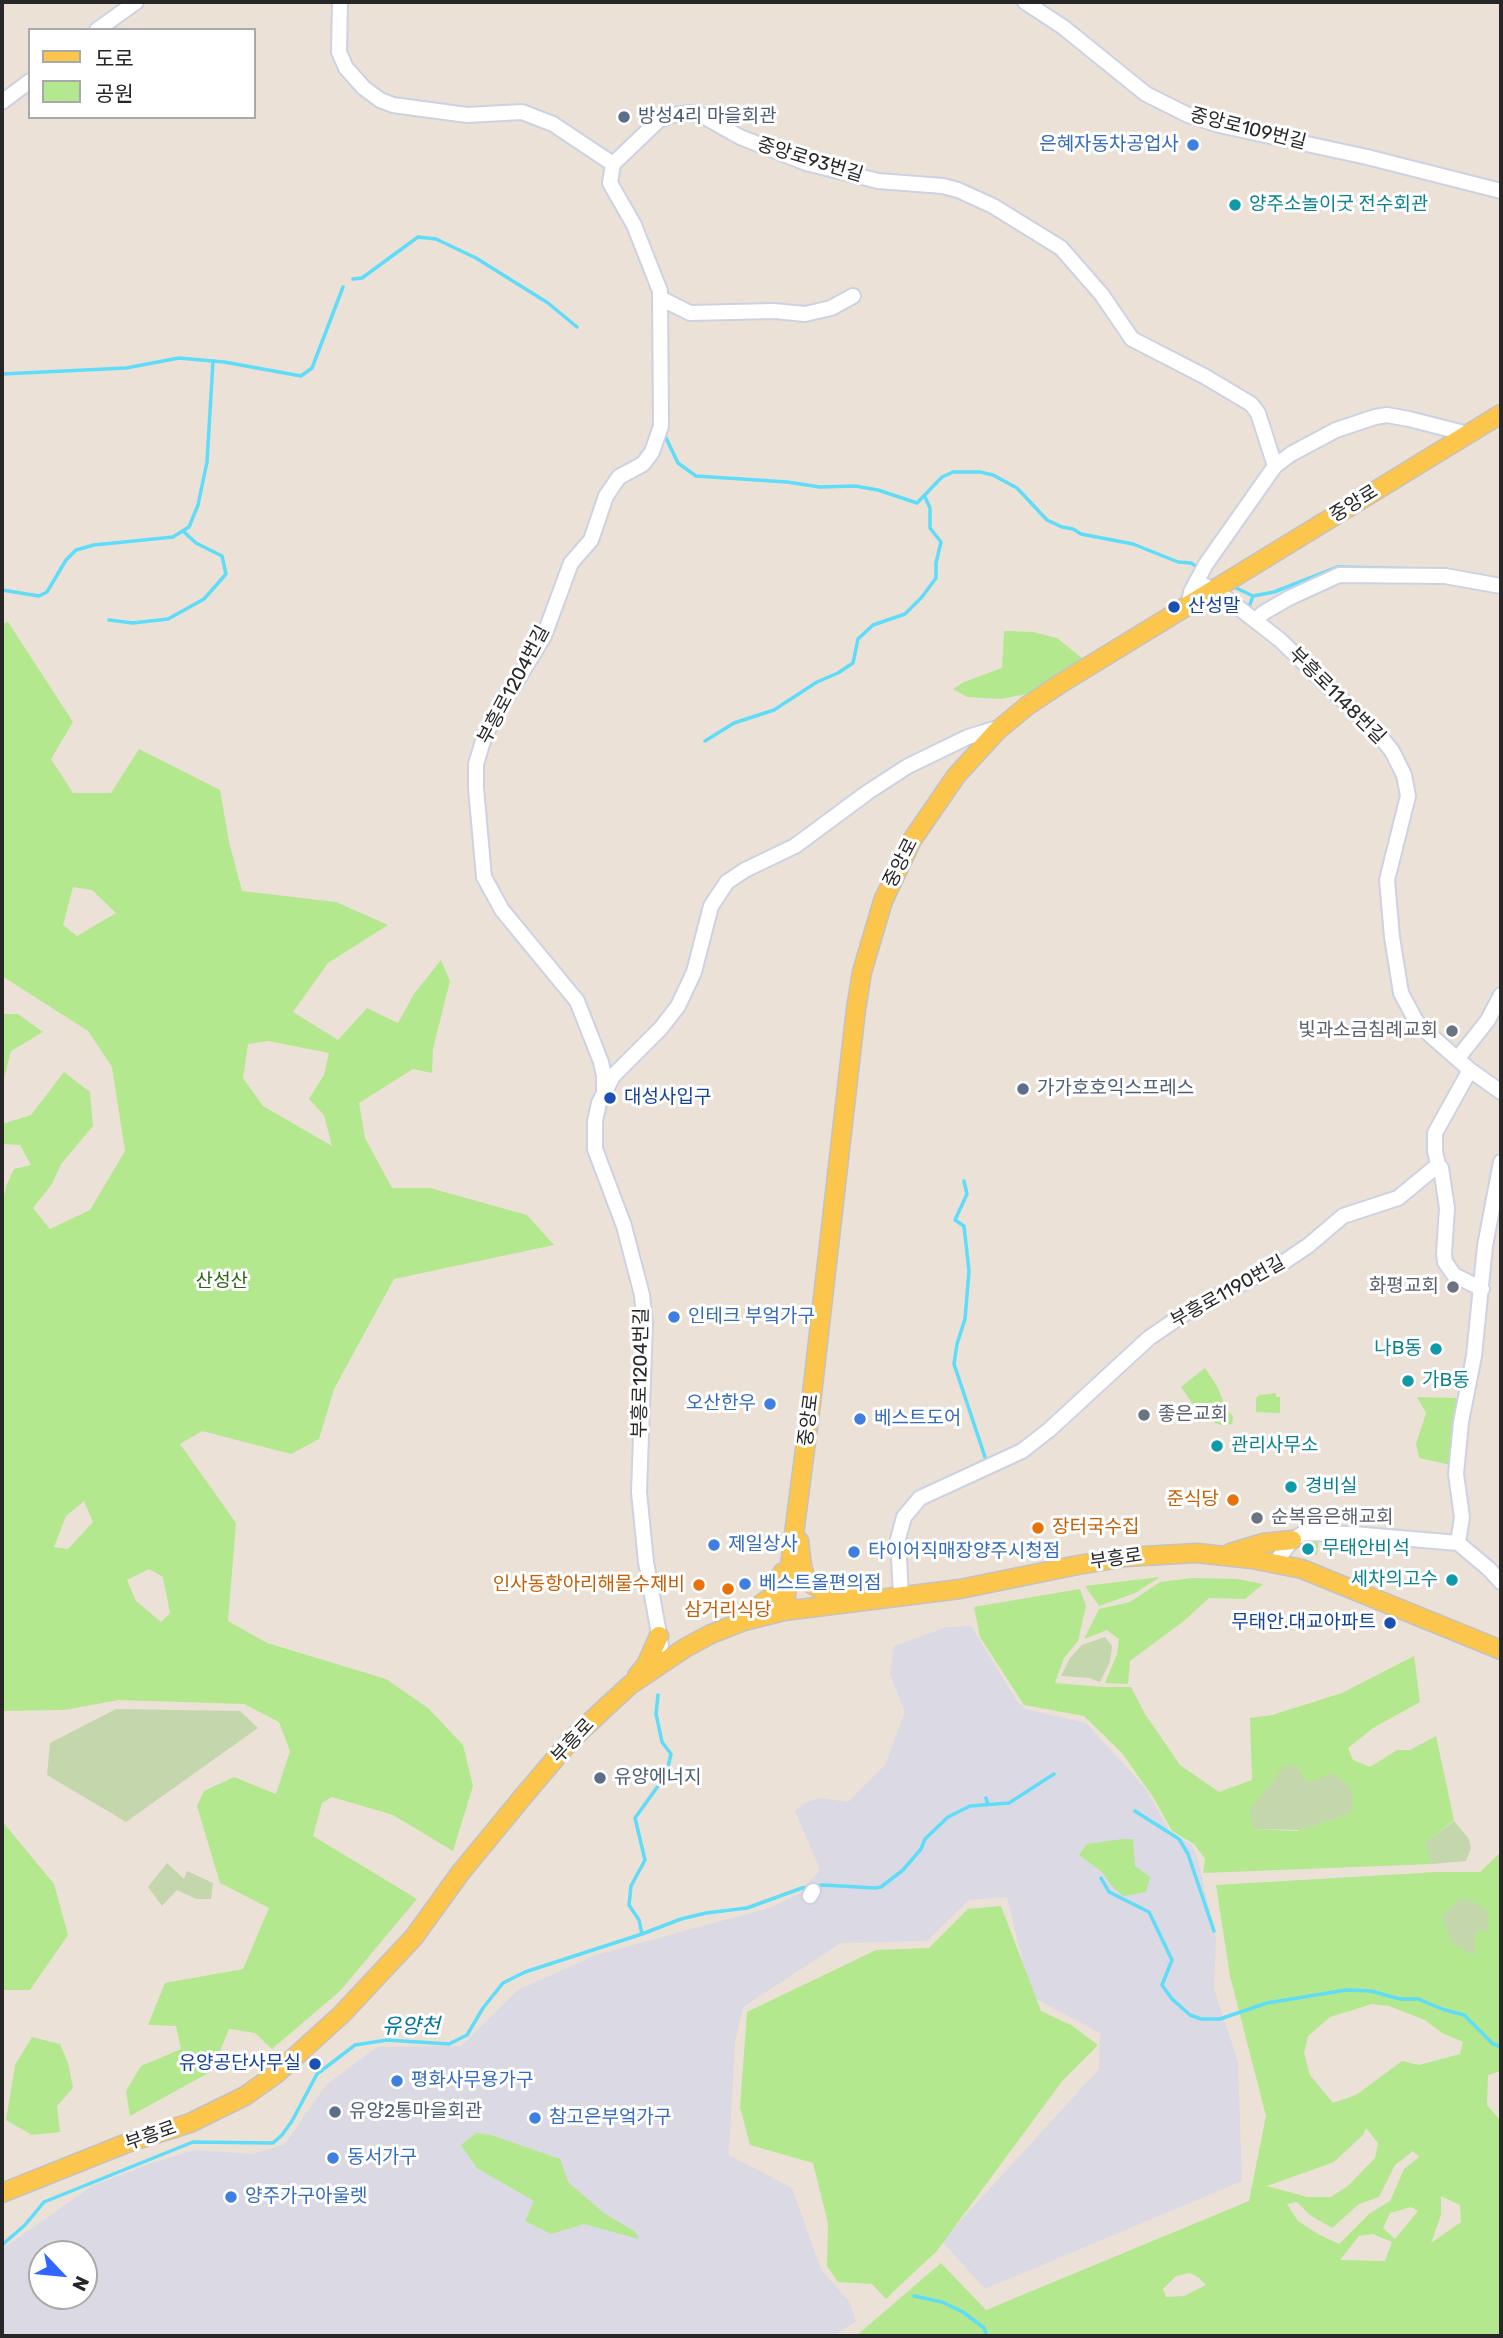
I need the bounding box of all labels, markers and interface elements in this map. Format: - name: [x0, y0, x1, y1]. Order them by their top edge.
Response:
- legend: [28, 28, 256, 119]
- text: 도로: [95, 46, 134, 71]
- text: 공원: [95, 81, 134, 106]
- street label: 중앙로109번길: [1188, 104, 1308, 154]
- place label: 방성4리 마을회관: [638, 106, 777, 128]
- marker: 방성4리 마을회관: [616, 109, 632, 125]
- street label: 중앙로93번길: [754, 133, 866, 187]
- place label: 은혜자동차공업사: [1039, 134, 1179, 156]
- marker: 은혜자동차공업사: [1185, 137, 1201, 153]
- place label: 양주소놀이굿 전수회관: [1249, 194, 1428, 216]
- marker: 양주소놀이굿 전수회관: [1227, 197, 1243, 213]
- street label: 중앙로: [1326, 480, 1382, 528]
- place label: 산성말: [1188, 596, 1240, 618]
- marker: 산성말: [1166, 599, 1182, 615]
- street label: 부흥로1204번길: [473, 622, 555, 748]
- street label: 부흥로1148번길: [1284, 643, 1390, 749]
- street label: 중앙로: [879, 834, 923, 892]
- place label: 빛과소금침례교회: [1298, 1020, 1438, 1042]
- marker: 빛과소금침례교회: [1444, 1023, 1460, 1039]
- place label: 가가호호익스프레스: [1037, 1078, 1194, 1100]
- marker: 가가호호익스프레스: [1015, 1081, 1031, 1097]
- place label: 대성사입구: [624, 1087, 711, 1109]
- marker: 대성사입구: [602, 1090, 618, 1106]
- street label: 부흥로1190번길: [1167, 1251, 1289, 1333]
- park label: 산성산: [196, 1271, 248, 1293]
- place label: 화평교회: [1369, 1276, 1439, 1298]
- marker: 화평교회: [1445, 1279, 1461, 1295]
- place label: 인테크 부엌가구: [688, 1306, 815, 1328]
- street label: 부흥로1204번길: [628, 1308, 654, 1438]
- marker: 인테크 부엌가구: [666, 1309, 682, 1325]
- place label: 나B동: [1374, 1338, 1422, 1360]
- marker: 나B동: [1428, 1341, 1444, 1357]
- place label: 가B동: [1422, 1370, 1470, 1392]
- marker: 가B동: [1400, 1373, 1416, 1389]
- place label: 오산한우: [686, 1393, 756, 1415]
- street label: 중앙로: [794, 1393, 824, 1447]
- marker: 오산한우: [762, 1396, 778, 1412]
- place label: 좋은교회: [1158, 1404, 1228, 1426]
- marker: 좋은교회: [1136, 1407, 1152, 1423]
- place label: 베스트도어: [874, 1408, 961, 1430]
- marker: 베스트도어: [852, 1411, 868, 1427]
- place label: 관리사무소: [1231, 1435, 1318, 1457]
- marker: 관리사무소: [1209, 1438, 1225, 1454]
- place label: 경비실: [1305, 1476, 1357, 1498]
- marker: 경비실: [1283, 1479, 1299, 1495]
- place label: 준식당: [1167, 1489, 1219, 1511]
- marker: 준식당: [1225, 1492, 1241, 1508]
- place label: 순복음은해교회: [1271, 1507, 1393, 1529]
- marker: 순복음은해교회: [1249, 1510, 1265, 1526]
- place label: 장터국수집: [1052, 1517, 1139, 1539]
- marker: 장터국수집: [1030, 1520, 1046, 1536]
- place label: 제일상사: [728, 1534, 798, 1556]
- marker: 제일상사: [706, 1537, 722, 1553]
- place label: 무태안비석: [1322, 1538, 1409, 1560]
- place label: 타이어직매장양주시청점: [868, 1541, 1060, 1563]
- marker: 무태안비석: [1300, 1541, 1316, 1557]
- marker: 타이어직매장양주시청점: [846, 1544, 862, 1560]
- street label: 부흥로: [1088, 1544, 1144, 1574]
- place label: 세차의고수: [1351, 1569, 1438, 1591]
- marker: 세차의고수: [1444, 1572, 1460, 1588]
- place label: 베스트올편의점: [759, 1573, 881, 1595]
- place label: 인사동항아리해물수제비: [493, 1574, 685, 1596]
- marker: 베스트올편의점: [737, 1576, 753, 1592]
- marker: 인사동항아리해물수제비: [691, 1577, 707, 1593]
- marker: 삼거리식당: [720, 1581, 736, 1597]
- place label: 삼거리식당: [684, 1600, 772, 1622]
- place label: 무태안.대교아파트: [1231, 1612, 1376, 1634]
- marker: 무태안.대교아파트: [1382, 1615, 1398, 1631]
- street label: 부흥로: [547, 1714, 599, 1768]
- place label: 유양에너지: [614, 1767, 701, 1789]
- marker: 유양에너지: [592, 1770, 608, 1786]
- water label: 유양천: [382, 2014, 440, 2040]
- place label: 유양공단사무실: [179, 2053, 301, 2075]
- marker: 유양공단사무실: [307, 2056, 323, 2072]
- place label: 평화사무용가구: [411, 2070, 533, 2092]
- marker: 평화사무용가구: [389, 2073, 405, 2089]
- place label: 유양2통마을회관: [349, 2101, 483, 2123]
- marker: 유양2통마을회관: [327, 2104, 343, 2120]
- place label: 참고은부엌가구: [549, 2107, 671, 2129]
- marker: 참고은부엌가구: [527, 2110, 543, 2126]
- street label: 부흥로: [122, 2117, 180, 2155]
- place label: 동서가구: [347, 2147, 417, 2169]
- marker: 동서가구: [325, 2150, 341, 2166]
- place label: 양주가구아울렛: [245, 2186, 367, 2208]
- marker: 양주가구아울렛: [223, 2189, 239, 2205]
- north arrow: [28, 2240, 98, 2310]
- text: N: [67, 2272, 94, 2295]

